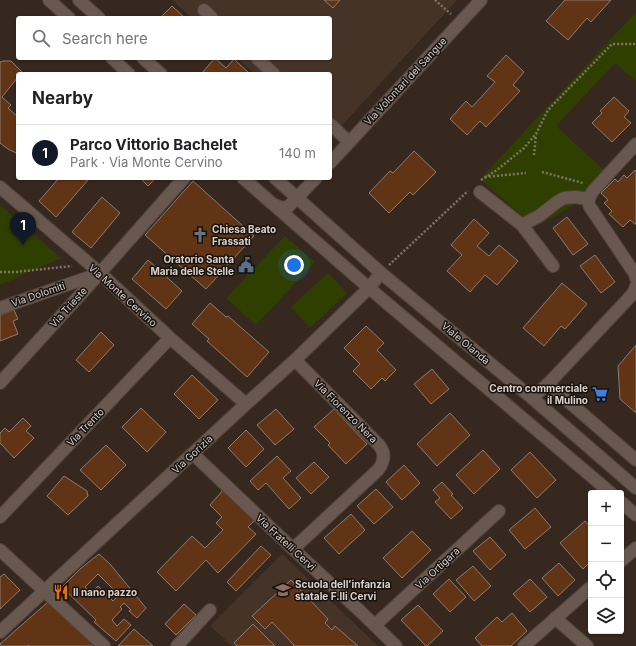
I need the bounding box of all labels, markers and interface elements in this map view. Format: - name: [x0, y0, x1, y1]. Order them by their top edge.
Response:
- search box: [16, 16, 332, 60]
- icon: search: [30, 27, 52, 49]
- text: Search here: [62, 29, 148, 48]
- street label: Via Volontari del Sangue: [361, 35, 449, 127]
- text: Nearby: [32, 88, 93, 108]
- text: Parco Vittorio Bachelet: [70, 135, 238, 154]
- text: 1: [42, 145, 48, 161]
- text: 140 m: [279, 145, 316, 161]
- text: Park · Via Monte Cervino: [70, 154, 223, 170]
- pin: 1: [10, 212, 36, 245]
- place label: Chiesa Beato Frassati: [212, 223, 276, 247]
- church icon: Chiesa Beato Frassati: [191, 226, 209, 244]
- place label: Oratorio Santa Maria delle Stelle: [150, 253, 234, 277]
- your location: [284, 255, 304, 275]
- public building icon: Oratorio Santa Maria delle Stelle: [237, 256, 255, 274]
- street label: Via Monte Cervino: [86, 261, 160, 329]
- street label: Via Dolomiti: [9, 279, 67, 309]
- street label: Via Trieste: [47, 284, 89, 330]
- street label: Viale Olanda: [439, 319, 493, 367]
- street label: Via Fiorenzo Nera: [312, 377, 380, 445]
- place label: Centro commerciale il Mulino: [489, 382, 588, 406]
- supermarket icon: Centro commerciale il Mulino: [591, 385, 609, 403]
- street label: Via Trento: [64, 406, 106, 448]
- street label: Via Gorizia: [169, 432, 215, 476]
- map controls: [588, 490, 624, 634]
- button: +: [588, 490, 624, 526]
- street label: Via Fratelli Cervi: [254, 511, 318, 573]
- button: −: [588, 526, 624, 562]
- street label: Via Ortigara: [412, 544, 462, 592]
- button: locate: [588, 562, 624, 598]
- place label: Scuola dell’infanzia statale F.lli Cervi: [295, 578, 391, 602]
- school or university icon: Scuola dell’infanzia statale F.lli Cervi: [274, 581, 292, 599]
- restaurant icon: Il nano pazzo: [52, 583, 70, 601]
- place label: Il nano pazzo: [73, 586, 137, 598]
- button: layers: [588, 598, 624, 634]

